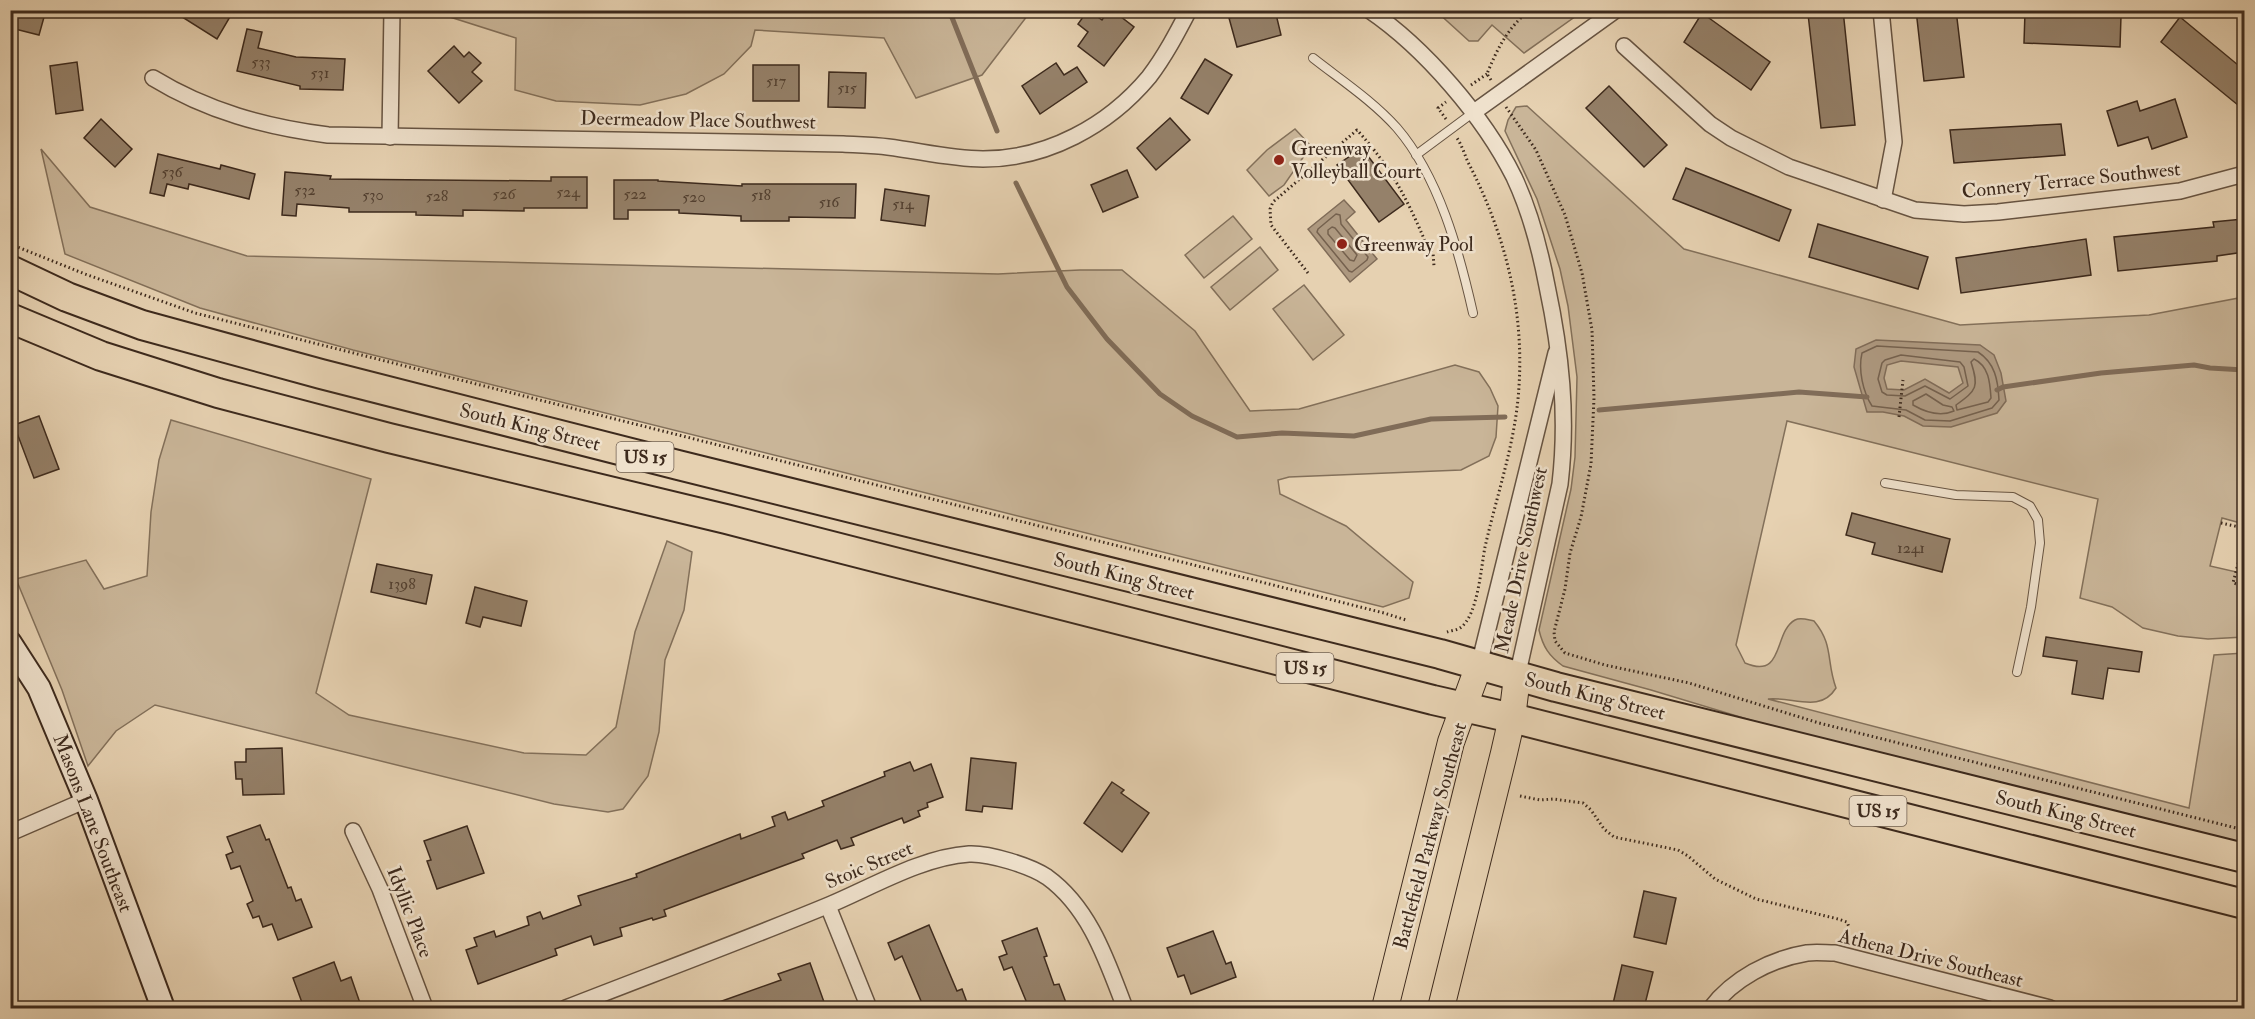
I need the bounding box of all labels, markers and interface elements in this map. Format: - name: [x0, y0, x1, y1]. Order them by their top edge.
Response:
- house number: 533: [251, 52, 271, 72]
- house number: 531: [311, 63, 329, 83]
- house number: 517: [766, 71, 787, 91]
- house number: 515: [837, 78, 857, 98]
- street label: Deermeadow Place Southwest: [580, 105, 817, 135]
- place label: Greenway Volleyball Court: [1291, 136, 1422, 184]
- marker: Greenway Volleyball Court: [1272, 153, 1286, 167]
- street label: Connery Terrace Southwest: [1960, 156, 2182, 204]
- house number: 536: [161, 162, 184, 182]
- house number: 532: [294, 180, 316, 200]
- house number: 524: [556, 182, 581, 202]
- house number: 526: [492, 184, 517, 204]
- house number: 522: [623, 184, 647, 204]
- house number: 530: [362, 185, 384, 205]
- house number: 518: [751, 185, 772, 205]
- house number: 528: [426, 186, 449, 206]
- house number: 520: [682, 187, 706, 207]
- house number: 516: [819, 192, 840, 212]
- house number: 514: [892, 194, 915, 214]
- place label: Greenway Pool: [1354, 232, 1474, 257]
- marker: Greenway Pool: [1335, 237, 1349, 251]
- street label: South King Street: [457, 397, 603, 457]
- road number: US 15: [616, 442, 674, 472]
- street label: Meade Drive Southwest: [1489, 464, 1553, 655]
- house number: 1241: [1897, 538, 1925, 558]
- street label: South King Street: [1051, 546, 1197, 606]
- house number: 1398: [388, 574, 416, 594]
- road number: US 15: [1276, 653, 1334, 683]
- street label: South King Street: [1522, 666, 1668, 726]
- street label: Battlefield Parkway Southeast: [1388, 719, 1472, 952]
- street label: Masons Lane Southeast: [47, 730, 139, 916]
- street label: South King Street: [1993, 784, 2139, 844]
- road number: US 15: [1850, 796, 1906, 826]
- street label: Stoic Street: [821, 835, 917, 895]
- street label: Idyllic Place: [381, 863, 439, 961]
- street label: Athena Drive Southeast: [1835, 923, 2026, 993]

